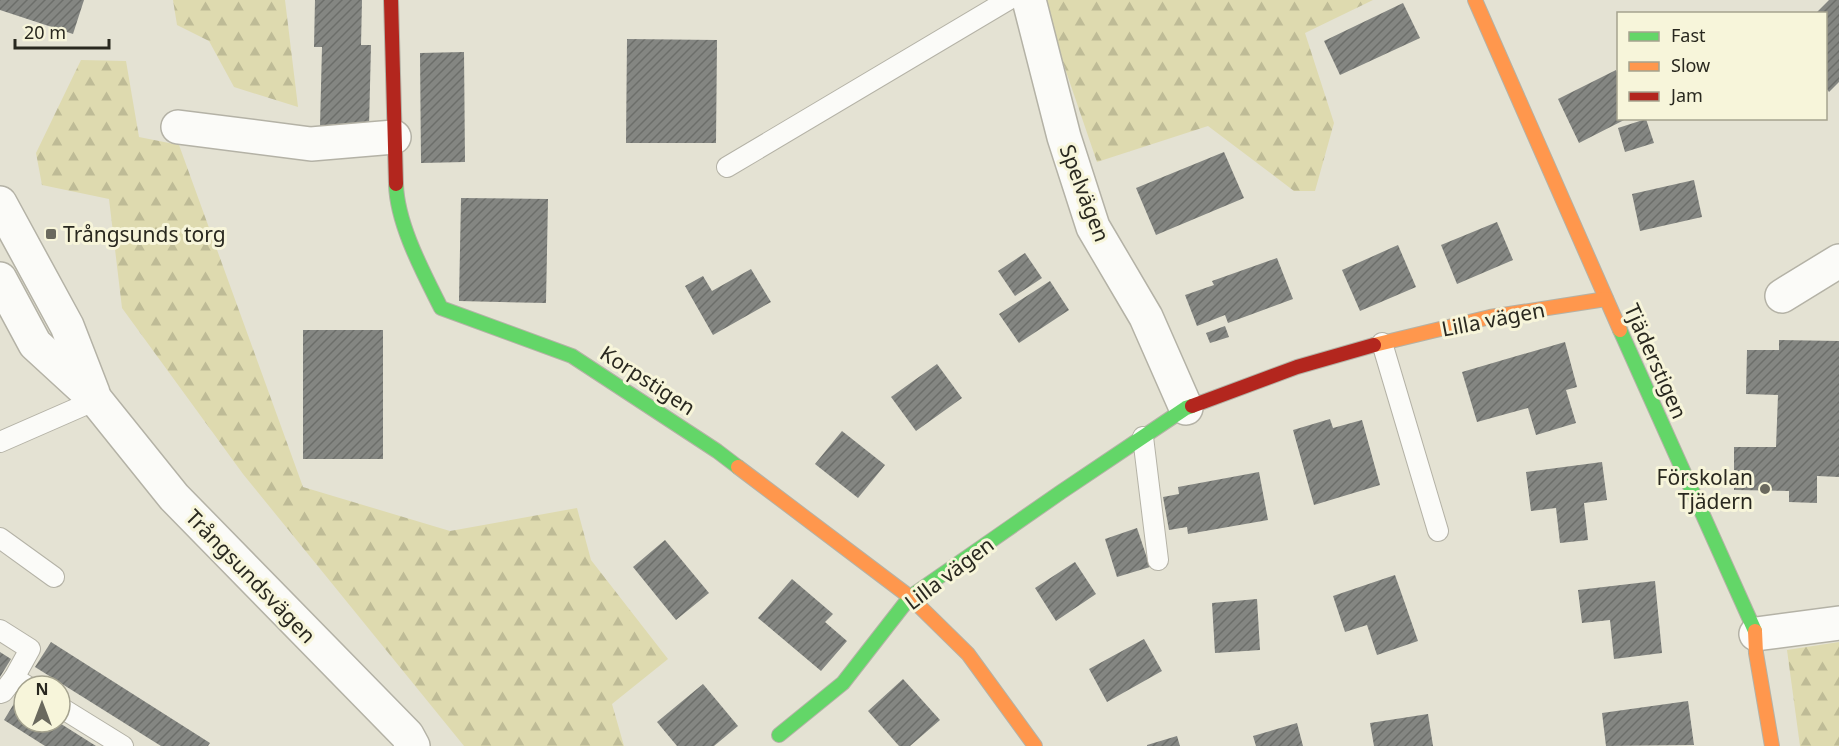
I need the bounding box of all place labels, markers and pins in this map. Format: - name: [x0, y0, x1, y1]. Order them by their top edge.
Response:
- place label: Trångsunds torg: [63, 220, 226, 248]
- marker: Trångsunds torg: [44, 227, 58, 241]
- place label: Förskolan Tjädern: [1657, 463, 1753, 515]
- marker: Förskolan Tjädern: [1758, 482, 1772, 496]

